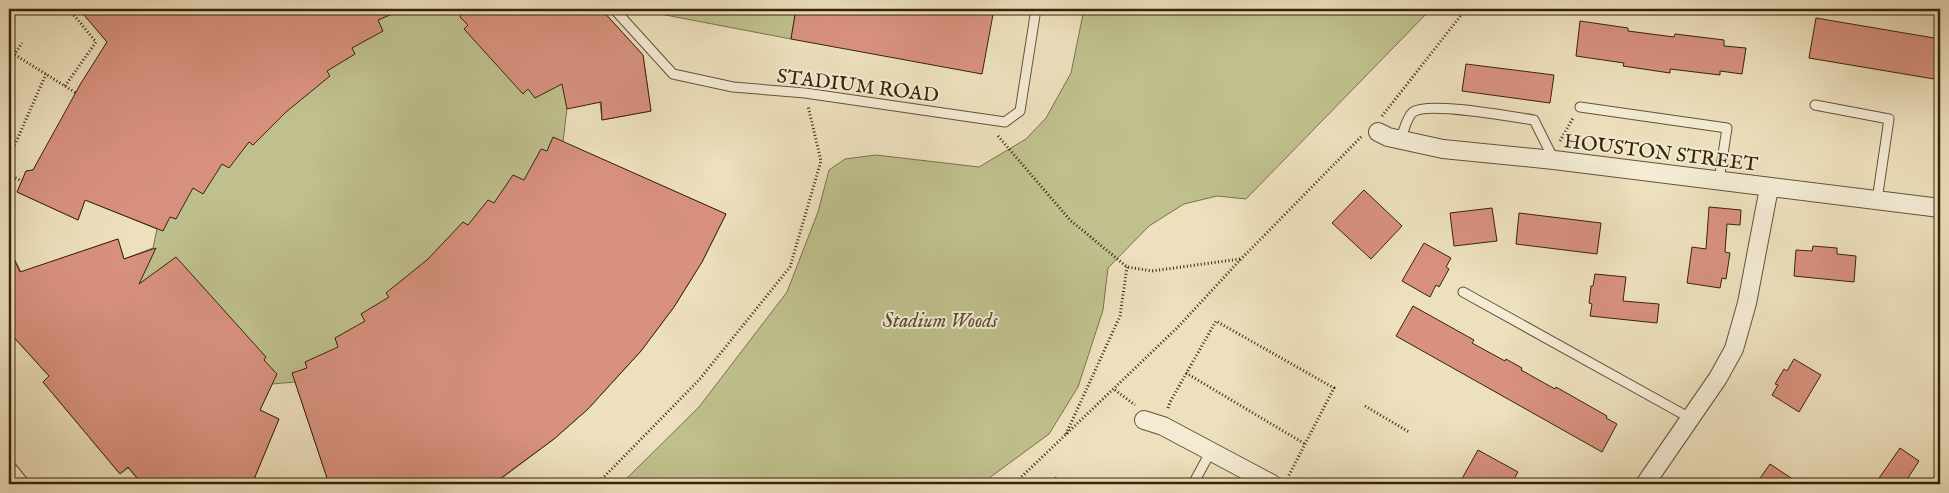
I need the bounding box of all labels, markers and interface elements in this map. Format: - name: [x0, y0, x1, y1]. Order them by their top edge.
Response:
- street label: STADIUM ROAD: [775, 64, 940, 109]
- street label: HOUSTON STREET: [1562, 129, 1760, 178]
- park label: Stadium Woods: [883, 309, 998, 334]

